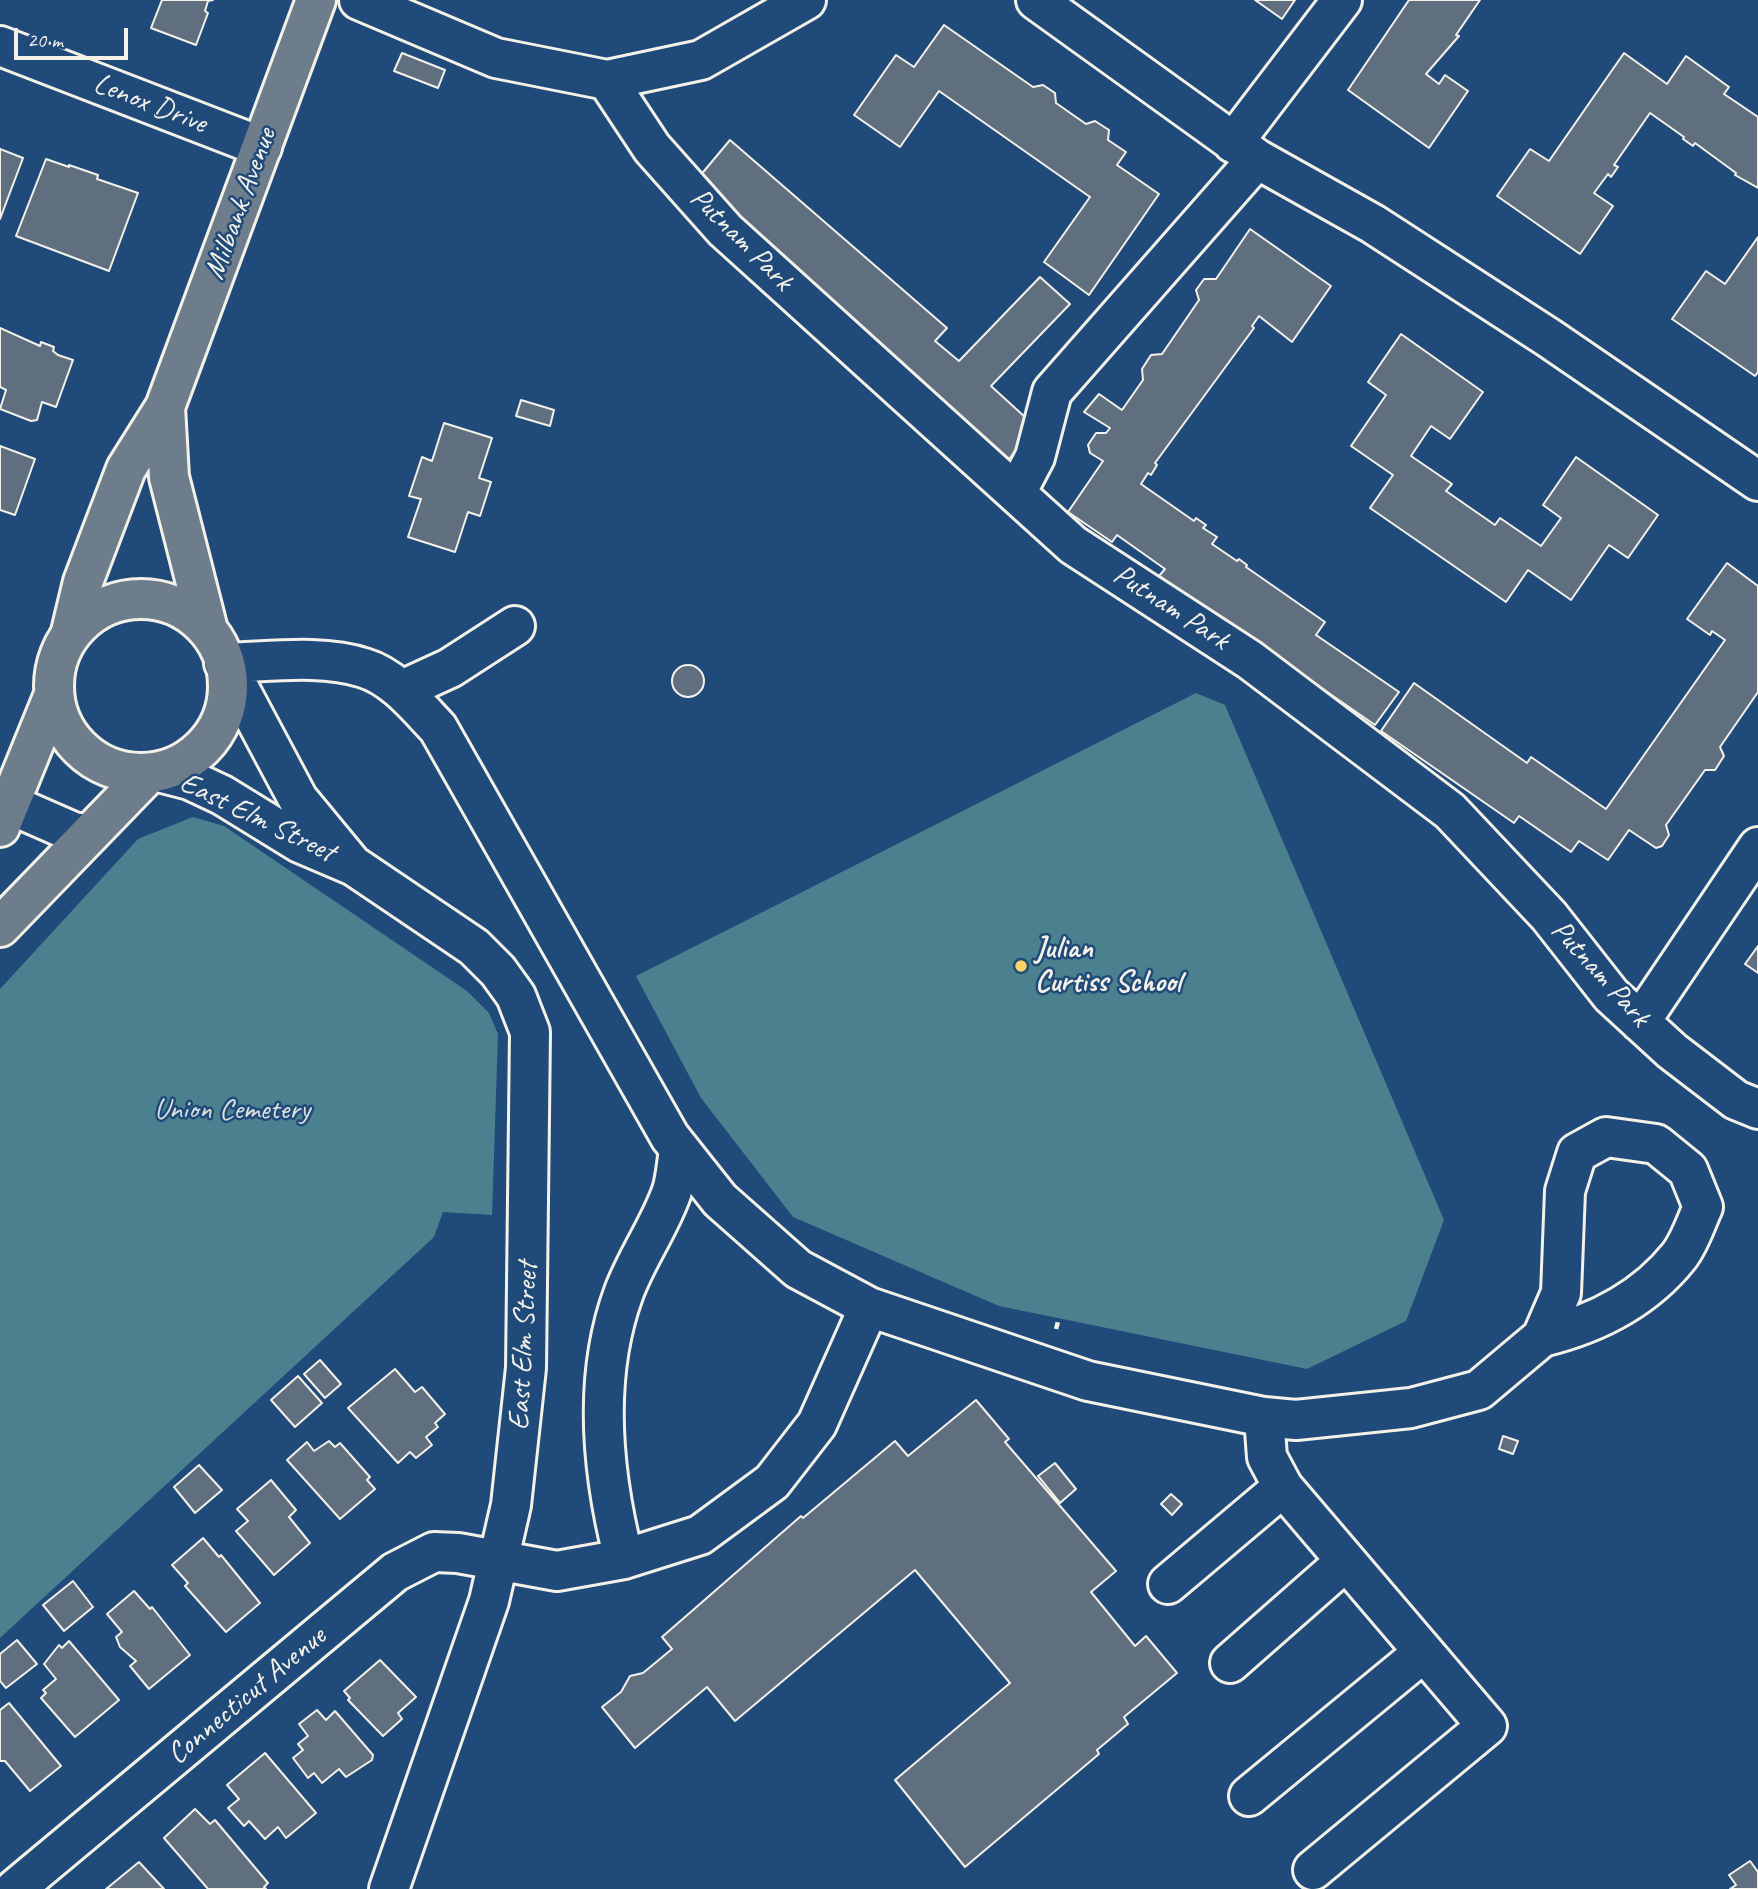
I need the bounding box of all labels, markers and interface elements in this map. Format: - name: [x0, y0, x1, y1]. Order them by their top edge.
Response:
- scale bar: [18, 14, 131, 58]
- text: 20 m: [27, 27, 63, 53]
- street label: Lenox Drive: [88, 66, 212, 142]
- street label: Milbank Avenue: [197, 123, 285, 285]
- street label: Putnam Park: [682, 181, 800, 299]
- street label: Putnam Park: [1106, 557, 1236, 659]
- street label: East Elm Street: [173, 765, 341, 871]
- street label: Putnam Park: [1543, 913, 1657, 1035]
- place label: Julian Curtiss School: [1035, 931, 1181, 1002]
- marker: Julian Curtiss School: [1013, 958, 1029, 974]
- park label: Union Cemetery: [154, 1092, 310, 1128]
- street label: East Elm Street: [502, 1261, 546, 1431]
- street label: Connecticut Avenue: [160, 1619, 334, 1773]

